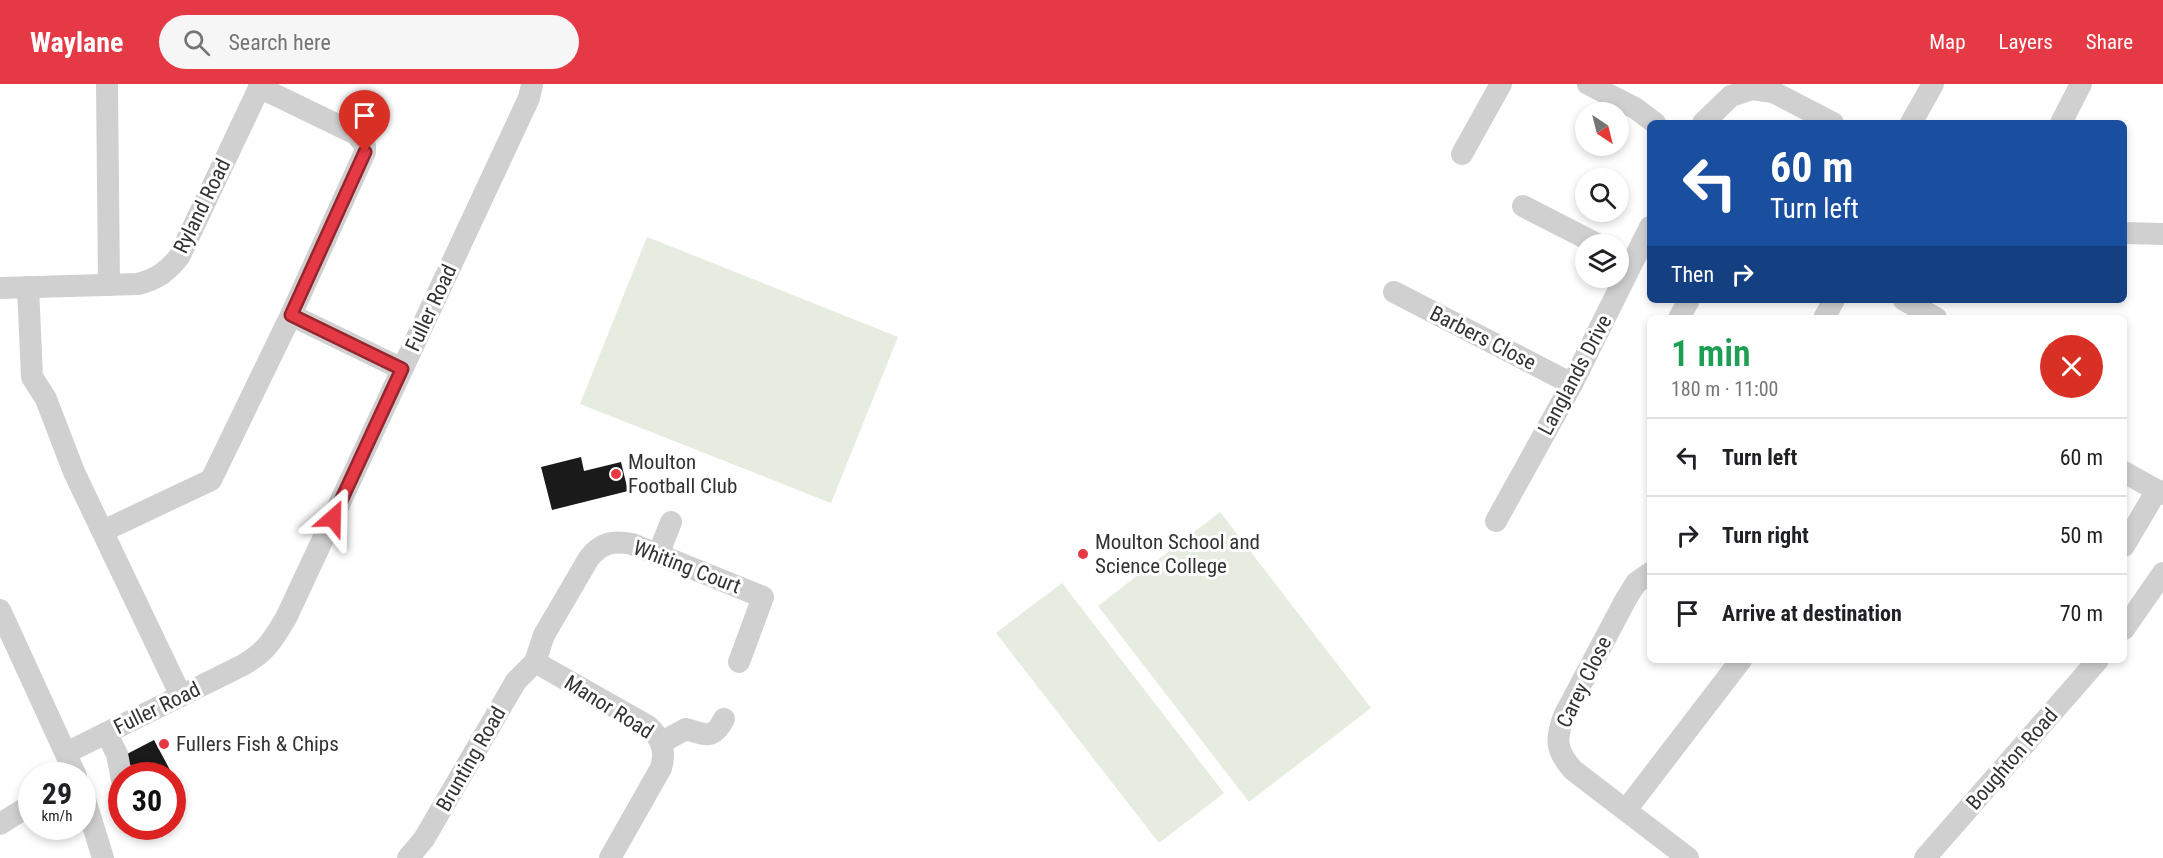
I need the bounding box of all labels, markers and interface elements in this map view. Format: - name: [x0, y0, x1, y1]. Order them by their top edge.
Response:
- search box: [159, 15, 579, 69]
- text: Waylane: [30, 26, 123, 59]
- icon: search: [180, 26, 213, 59]
- text: Search here: [228, 30, 331, 55]
- text: Map: [1929, 30, 1966, 54]
- text: Layers: [1999, 30, 2053, 54]
- text: Share: [2086, 30, 2133, 54]
- pin: [339, 90, 390, 152]
- icon: arrive: [348, 99, 381, 132]
- north arrow: [1575, 102, 1629, 156]
- map controls: [1575, 102, 1629, 288]
- text: 60 m: [1770, 143, 1853, 192]
- icon: left: [1671, 144, 1749, 222]
- street label: Ryland Road: [169, 155, 235, 257]
- button: search: [1575, 168, 1629, 222]
- text: Turn left: [1770, 193, 1859, 225]
- button: layers: [1575, 234, 1629, 288]
- icon: right: [1726, 258, 1759, 291]
- street label: Fuller Road: [400, 261, 462, 355]
- text: Then: [1671, 262, 1714, 287]
- street label: Barbers Close: [1426, 301, 1540, 375]
- street label: Langlands Drive: [1533, 311, 1617, 439]
- text: 1 min: [1671, 333, 1751, 375]
- button: close: [2040, 335, 2103, 398]
- text: 180 m · 11:00: [1671, 377, 1778, 401]
- icon: left: [1671, 441, 1704, 474]
- text: Turn left: [1722, 445, 1797, 470]
- text: 60 m: [2060, 445, 2103, 470]
- place label: Moulton Football Club: [628, 450, 737, 498]
- marker: Moulton Football Club: [609, 467, 623, 481]
- position arrow: [301, 486, 365, 550]
- icon: right: [1671, 519, 1704, 552]
- text: Turn right: [1722, 523, 1809, 548]
- text: 50 m: [2060, 523, 2103, 548]
- place label: Moulton School and Science College: [1095, 530, 1260, 578]
- street label: Whiting Court: [630, 536, 744, 598]
- marker: Moulton School and Science College: [1076, 547, 1090, 561]
- icon: arrive: [1671, 597, 1704, 630]
- text: Arrive at destination: [1722, 601, 1902, 626]
- text: 70 m: [2060, 601, 2103, 626]
- street label: Carey Close: [1552, 633, 1616, 731]
- street label: Manor Road: [560, 670, 658, 744]
- street label: Fuller Road: [110, 677, 204, 739]
- street label: Brunting Road: [431, 702, 511, 816]
- street label: Boughton Road: [1961, 703, 2063, 815]
- place label: Fullers Fish & Chips: [176, 732, 339, 756]
- marker: Fullers Fish & Chips: [157, 737, 171, 751]
- speed limit sign: 30: [108, 762, 186, 840]
- text: 29: [42, 776, 72, 811]
- text: km/h: [42, 807, 72, 825]

